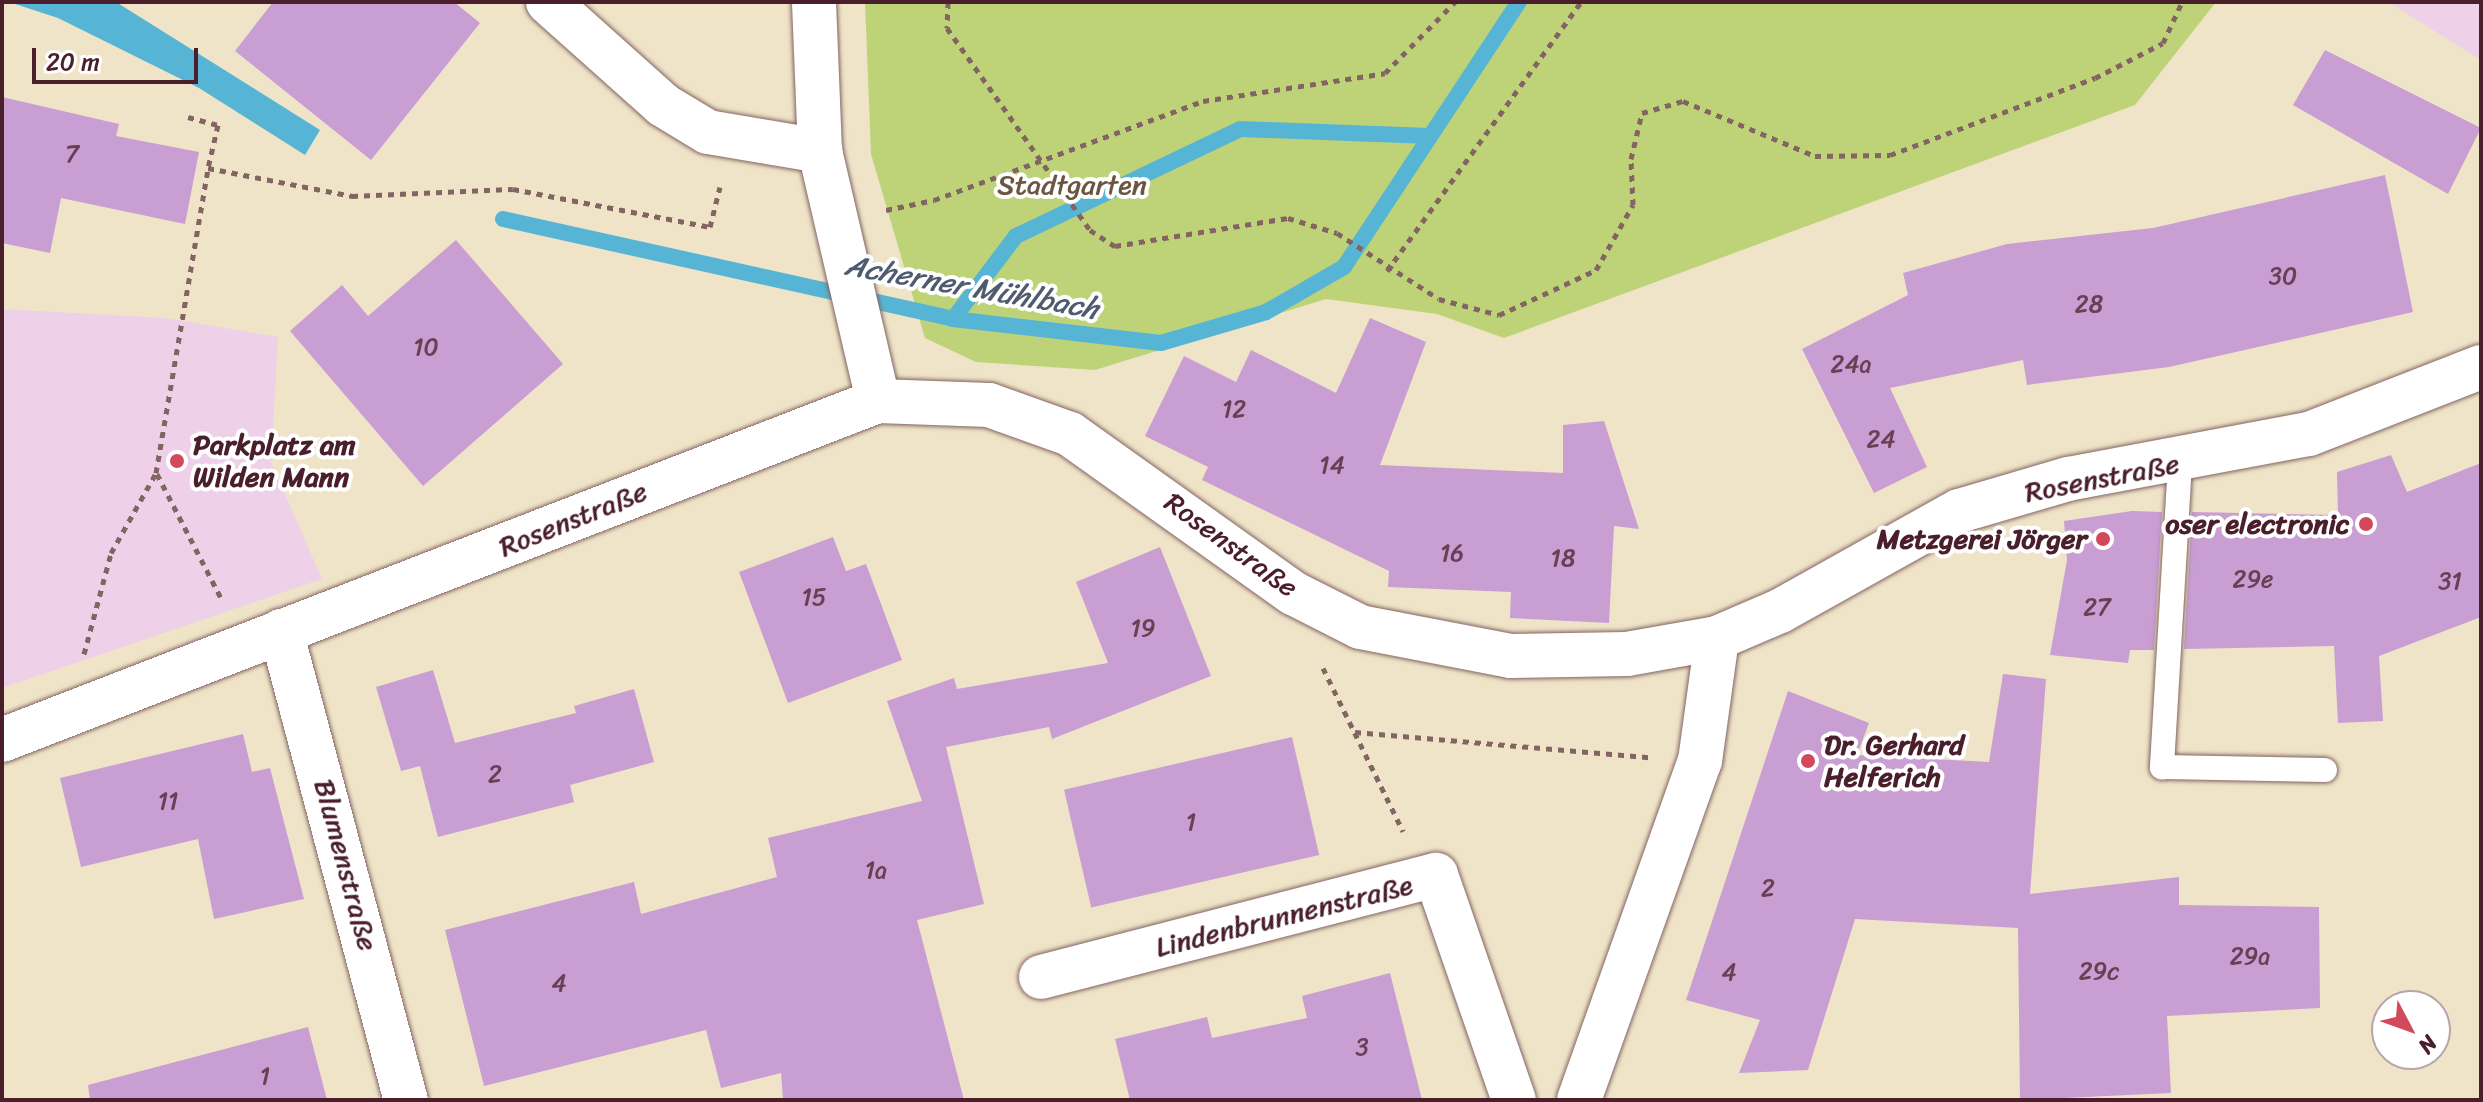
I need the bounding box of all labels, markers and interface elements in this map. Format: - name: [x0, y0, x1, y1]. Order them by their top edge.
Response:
- scale bar: [36, 32, 202, 82]
- text: 20 m: [46, 41, 100, 83]
- house number: 7: [65, 141, 79, 169]
- park label: Stadtgarten: [997, 168, 1147, 202]
- water label: Acherner Mühlbach: [843, 247, 1101, 327]
- house number: 30: [2269, 263, 2297, 291]
- house number: 28: [2075, 291, 2103, 319]
- house number: 10: [413, 334, 439, 362]
- house number: 24a: [1831, 351, 1871, 379]
- house number: 12: [1222, 396, 1246, 424]
- house number: 24: [1867, 426, 1895, 454]
- place label: Parkplatz am Wilden Mann: [193, 428, 356, 494]
- street label: Rosenstraße: [2022, 447, 2182, 509]
- marker: Parkplatz am Wilden Mann: [168, 452, 186, 470]
- house number: 14: [1319, 452, 1345, 480]
- street label: Rosenstraße: [494, 474, 652, 564]
- street label: Rosenstraße: [1158, 485, 1304, 605]
- place label: oser electronic: [2166, 507, 2350, 541]
- marker: oser electronic: [2357, 515, 2375, 533]
- place label: Metzgerei Jörger: [1877, 522, 2087, 556]
- marker: Metzgerei Jörger: [2094, 530, 2112, 548]
- house number: 16: [1440, 540, 1464, 568]
- house number: 18: [1551, 545, 1575, 573]
- house number: 29e: [2233, 566, 2273, 594]
- house number: 31: [2438, 568, 2462, 596]
- house number: 15: [802, 584, 826, 612]
- house number: 27: [2083, 594, 2111, 622]
- house number: 19: [1130, 615, 1156, 643]
- place label: Dr. Gerhard Helferich: [1824, 728, 1964, 794]
- marker: Dr. Gerhard Helferich: [1799, 752, 1817, 770]
- house number: 2: [488, 761, 502, 789]
- street label: Blumenstraße: [307, 776, 385, 954]
- house number: 11: [158, 788, 178, 816]
- house number: 1: [1186, 809, 1196, 837]
- house number: 1a: [865, 857, 887, 885]
- street label: Lindenbrunnenstraße: [1152, 868, 1416, 964]
- house number: 2: [1761, 875, 1775, 903]
- house number: 29a: [2230, 943, 2270, 971]
- house number: 29c: [2079, 958, 2119, 986]
- house number: 4: [1722, 959, 1736, 987]
- house number: 4: [552, 970, 566, 998]
- north arrow: [2371, 990, 2451, 1070]
- text: N: [2408, 1026, 2448, 1063]
- house number: 3: [1355, 1034, 1369, 1062]
- house number: 1: [260, 1063, 270, 1091]

